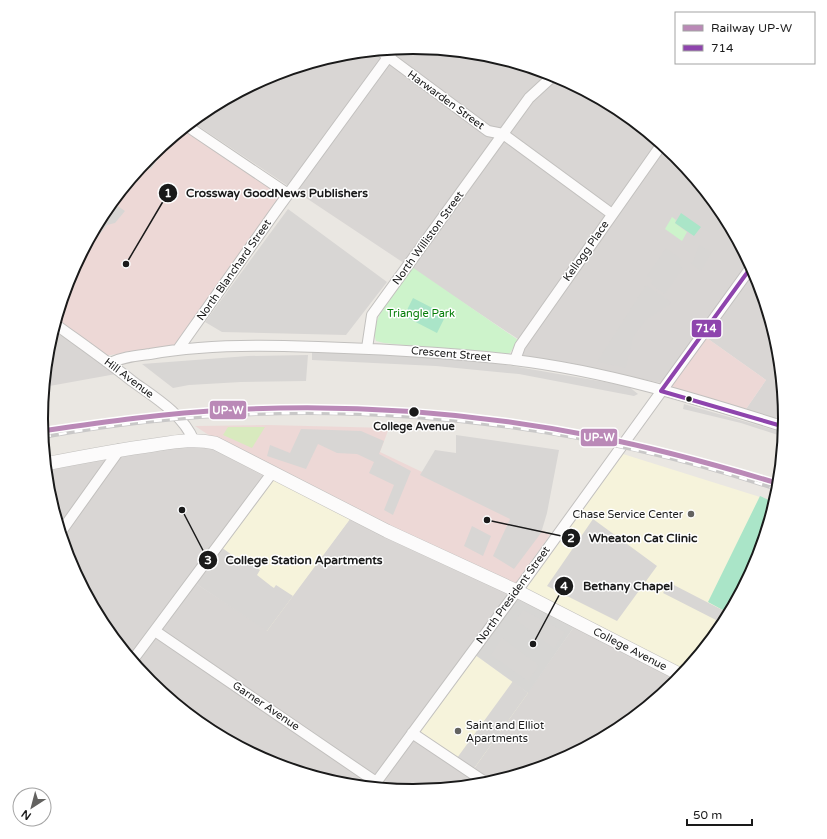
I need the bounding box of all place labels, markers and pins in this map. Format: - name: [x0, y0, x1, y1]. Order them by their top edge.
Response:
- callout: Crossway GoodNews Publishers: [158, 181, 376, 205]
- unlabelled marker: [684, 394, 694, 404]
- marker: College Avenue: [407, 405, 421, 419]
- place label: College Avenue: [373, 420, 455, 434]
- place label: Chase Service Center: [573, 508, 684, 521]
- marker: Chase Service Center: [686, 509, 696, 519]
- callout: Wheaton Cat Clinic: [561, 526, 706, 550]
- callout: College Station Apartments: [198, 548, 391, 572]
- callout: Bethany Chapel: [554, 574, 681, 598]
- place label: Saint and Elliot Apartments: [466, 719, 544, 745]
- marker: Saint and Elliot Apartments: [453, 726, 463, 736]

